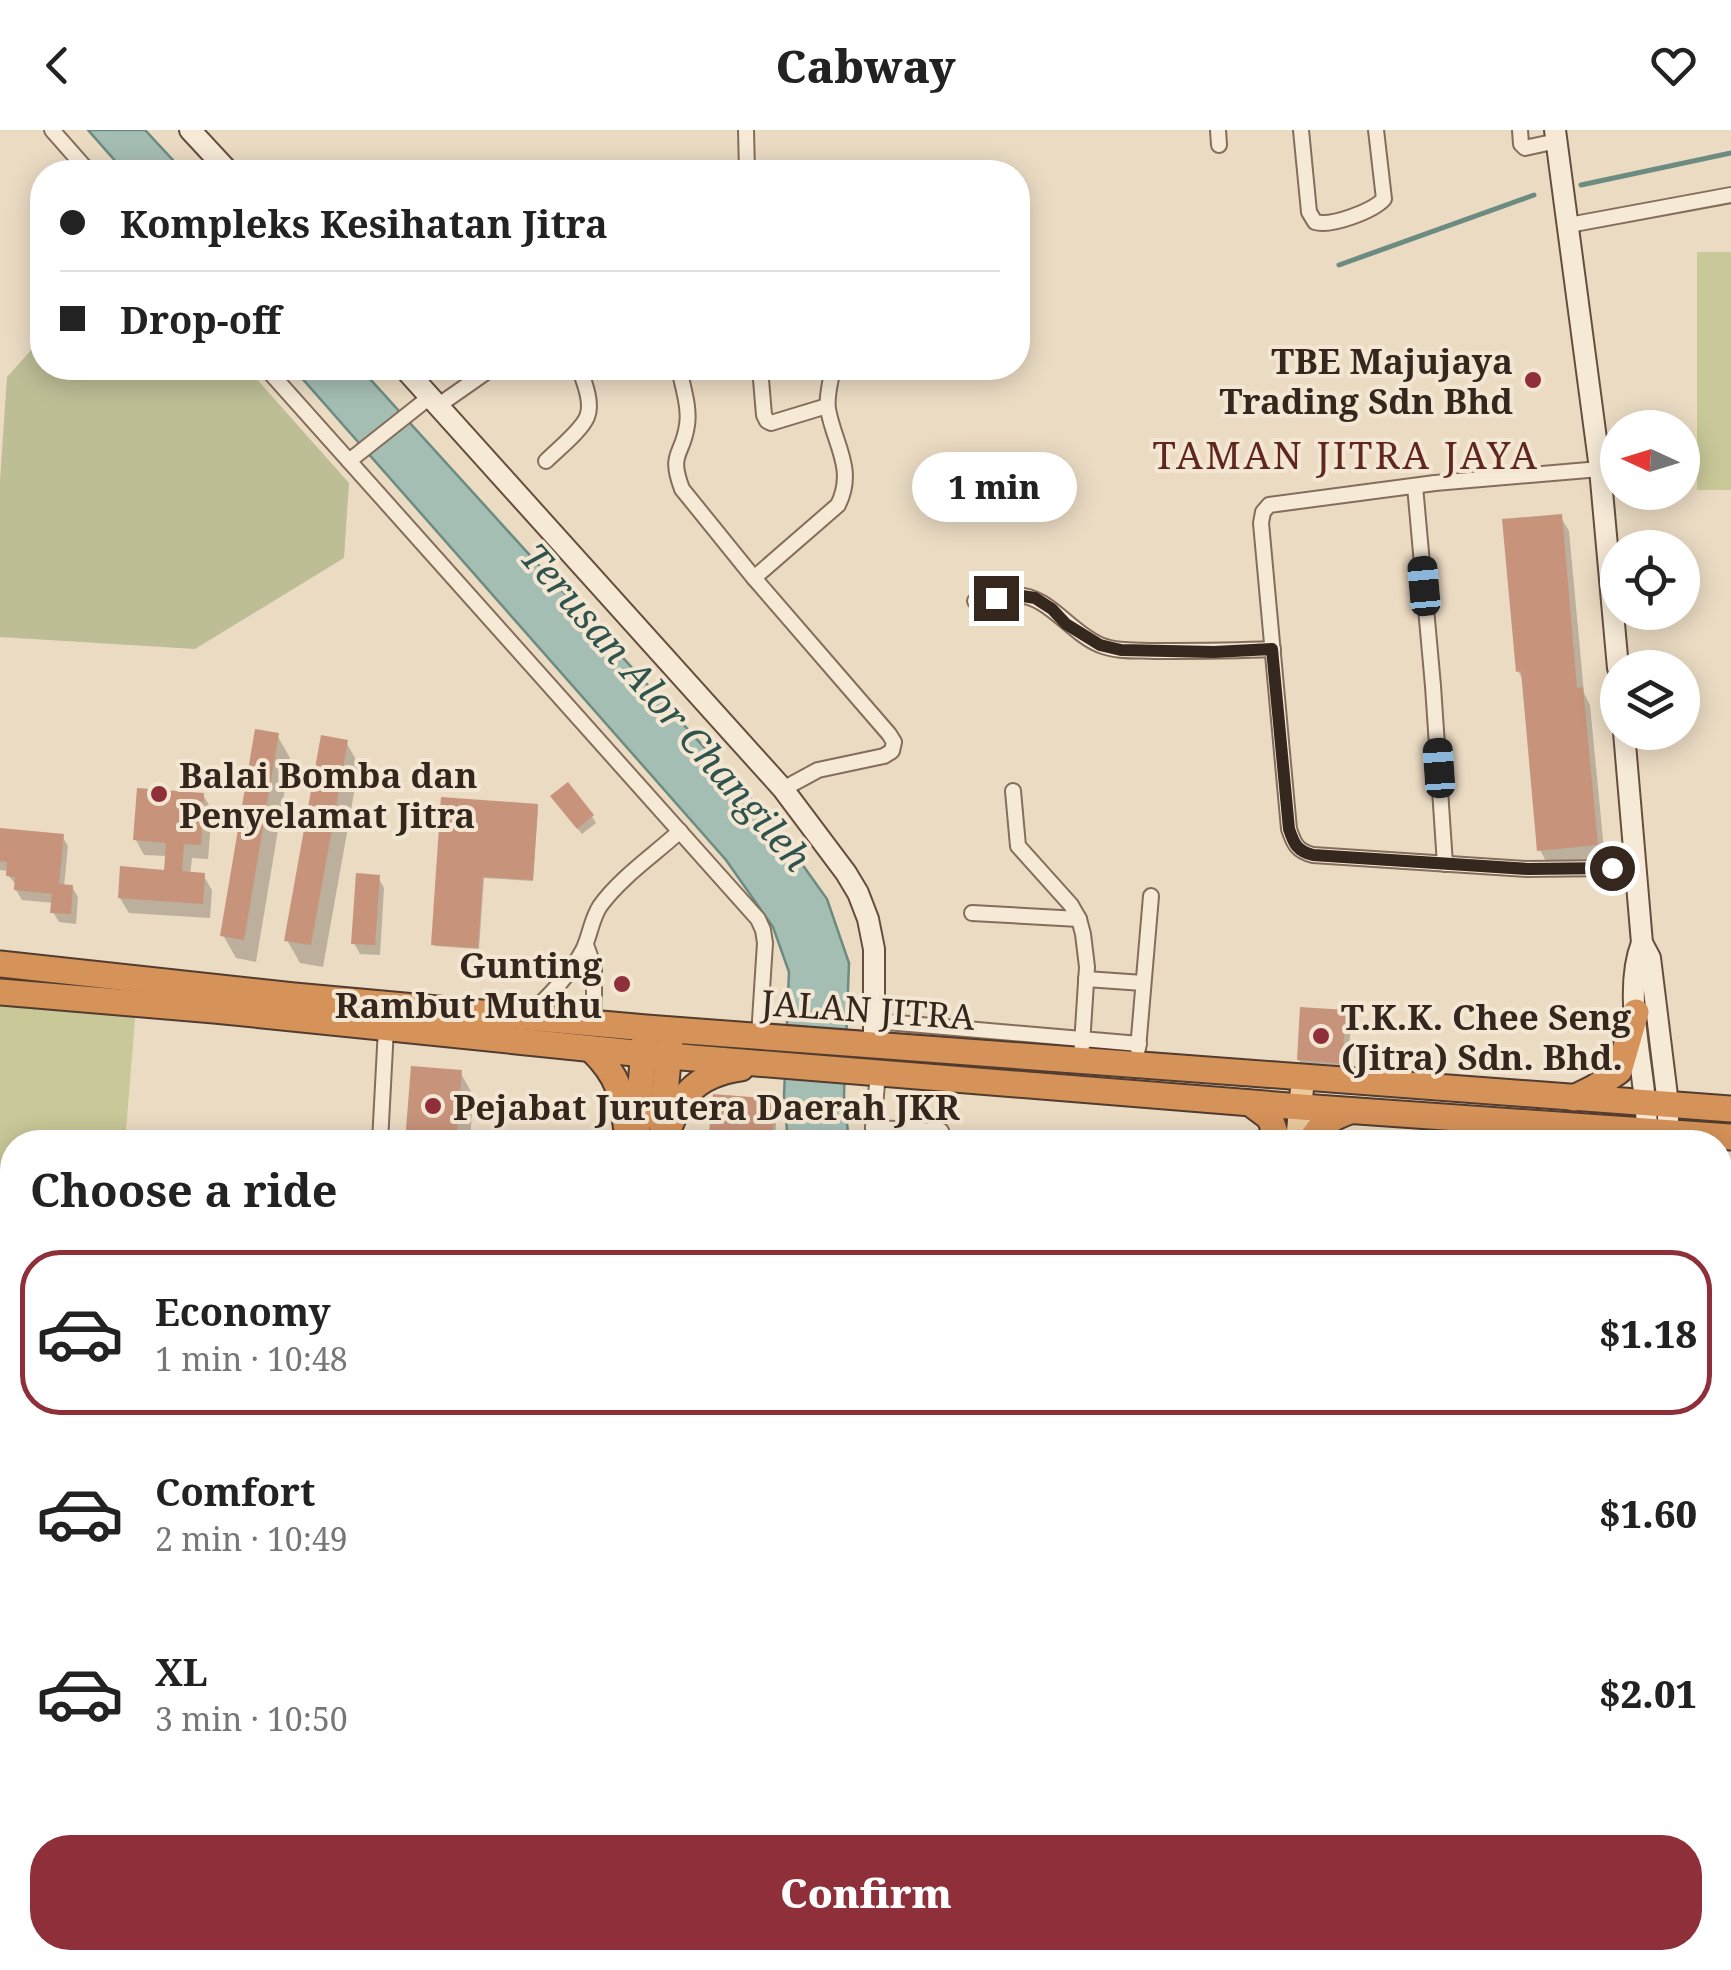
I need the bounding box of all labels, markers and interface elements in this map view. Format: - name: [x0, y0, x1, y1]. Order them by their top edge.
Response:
- text: Cabway: [776, 35, 955, 96]
- icon: back: [30, 38, 85, 93]
- icon: heart: [1646, 38, 1701, 93]
- text: Kompleks Kesihatan Jitra: [120, 197, 608, 249]
- text: Drop-off: [120, 293, 281, 345]
- place label: TBE Majujaya Trading Sdn Bhd: [1219, 337, 1513, 424]
- marker: TBE Majujaya Trading Sdn Bhd: [1522, 369, 1544, 391]
- north arrow: [1600, 410, 1700, 510]
- map controls: [1600, 410, 1700, 750]
- district label: TAMAN JITRA JAYA: [1152, 428, 1540, 480]
- callout: 1 min: [914, 453, 1078, 523]
- text: 1 min: [949, 465, 1040, 508]
- button: locate: [1600, 530, 1700, 630]
- water label: Terusan Alor Changileh: [510, 531, 824, 881]
- car: [1406, 555, 1442, 617]
- route end: [974, 576, 1019, 621]
- button: layers: [1600, 650, 1700, 750]
- car: [1422, 737, 1456, 799]
- place label: Balai Bomba dan Penyelamat Jitra: [179, 751, 478, 838]
- marker: Balai Bomba dan Penyelamat Jitra: [148, 783, 170, 805]
- route start: [1590, 846, 1635, 891]
- place label: Gunting Rambut Muthu: [335, 941, 602, 1028]
- marker: Gunting Rambut Muthu: [611, 973, 633, 995]
- street label: JALAN JITRA: [759, 978, 977, 1040]
- place label: T.K.K. Chee Seng (Jitra) Sdn. Bhd.: [1341, 993, 1632, 1080]
- marker: T.K.K. Chee Seng (Jitra) Sdn. Bhd.: [1310, 1025, 1332, 1047]
- place label: Pejabat Jurutera Daerah JKR: [453, 1083, 961, 1130]
- marker: Pejabat Jurutera Daerah JKR: [422, 1095, 444, 1117]
- text: Choose a ride: [30, 1159, 338, 1220]
- text: Economy: [155, 1285, 331, 1337]
- icon: car: [35, 1288, 125, 1378]
- text: $1.18: [1599, 1307, 1697, 1359]
- text: 1 min · 10:48: [155, 1337, 348, 1380]
- text: Comfort: [155, 1465, 315, 1517]
- icon: car: [35, 1468, 125, 1558]
- text: $1.60: [1599, 1487, 1697, 1539]
- text: 2 min · 10:49: [155, 1517, 348, 1560]
- text: XL: [155, 1645, 208, 1697]
- icon: car: [35, 1648, 125, 1738]
- text: $2.01: [1599, 1667, 1697, 1719]
- text: 3 min · 10:50: [155, 1697, 348, 1740]
- button: Confirm: [30, 1835, 1702, 1950]

